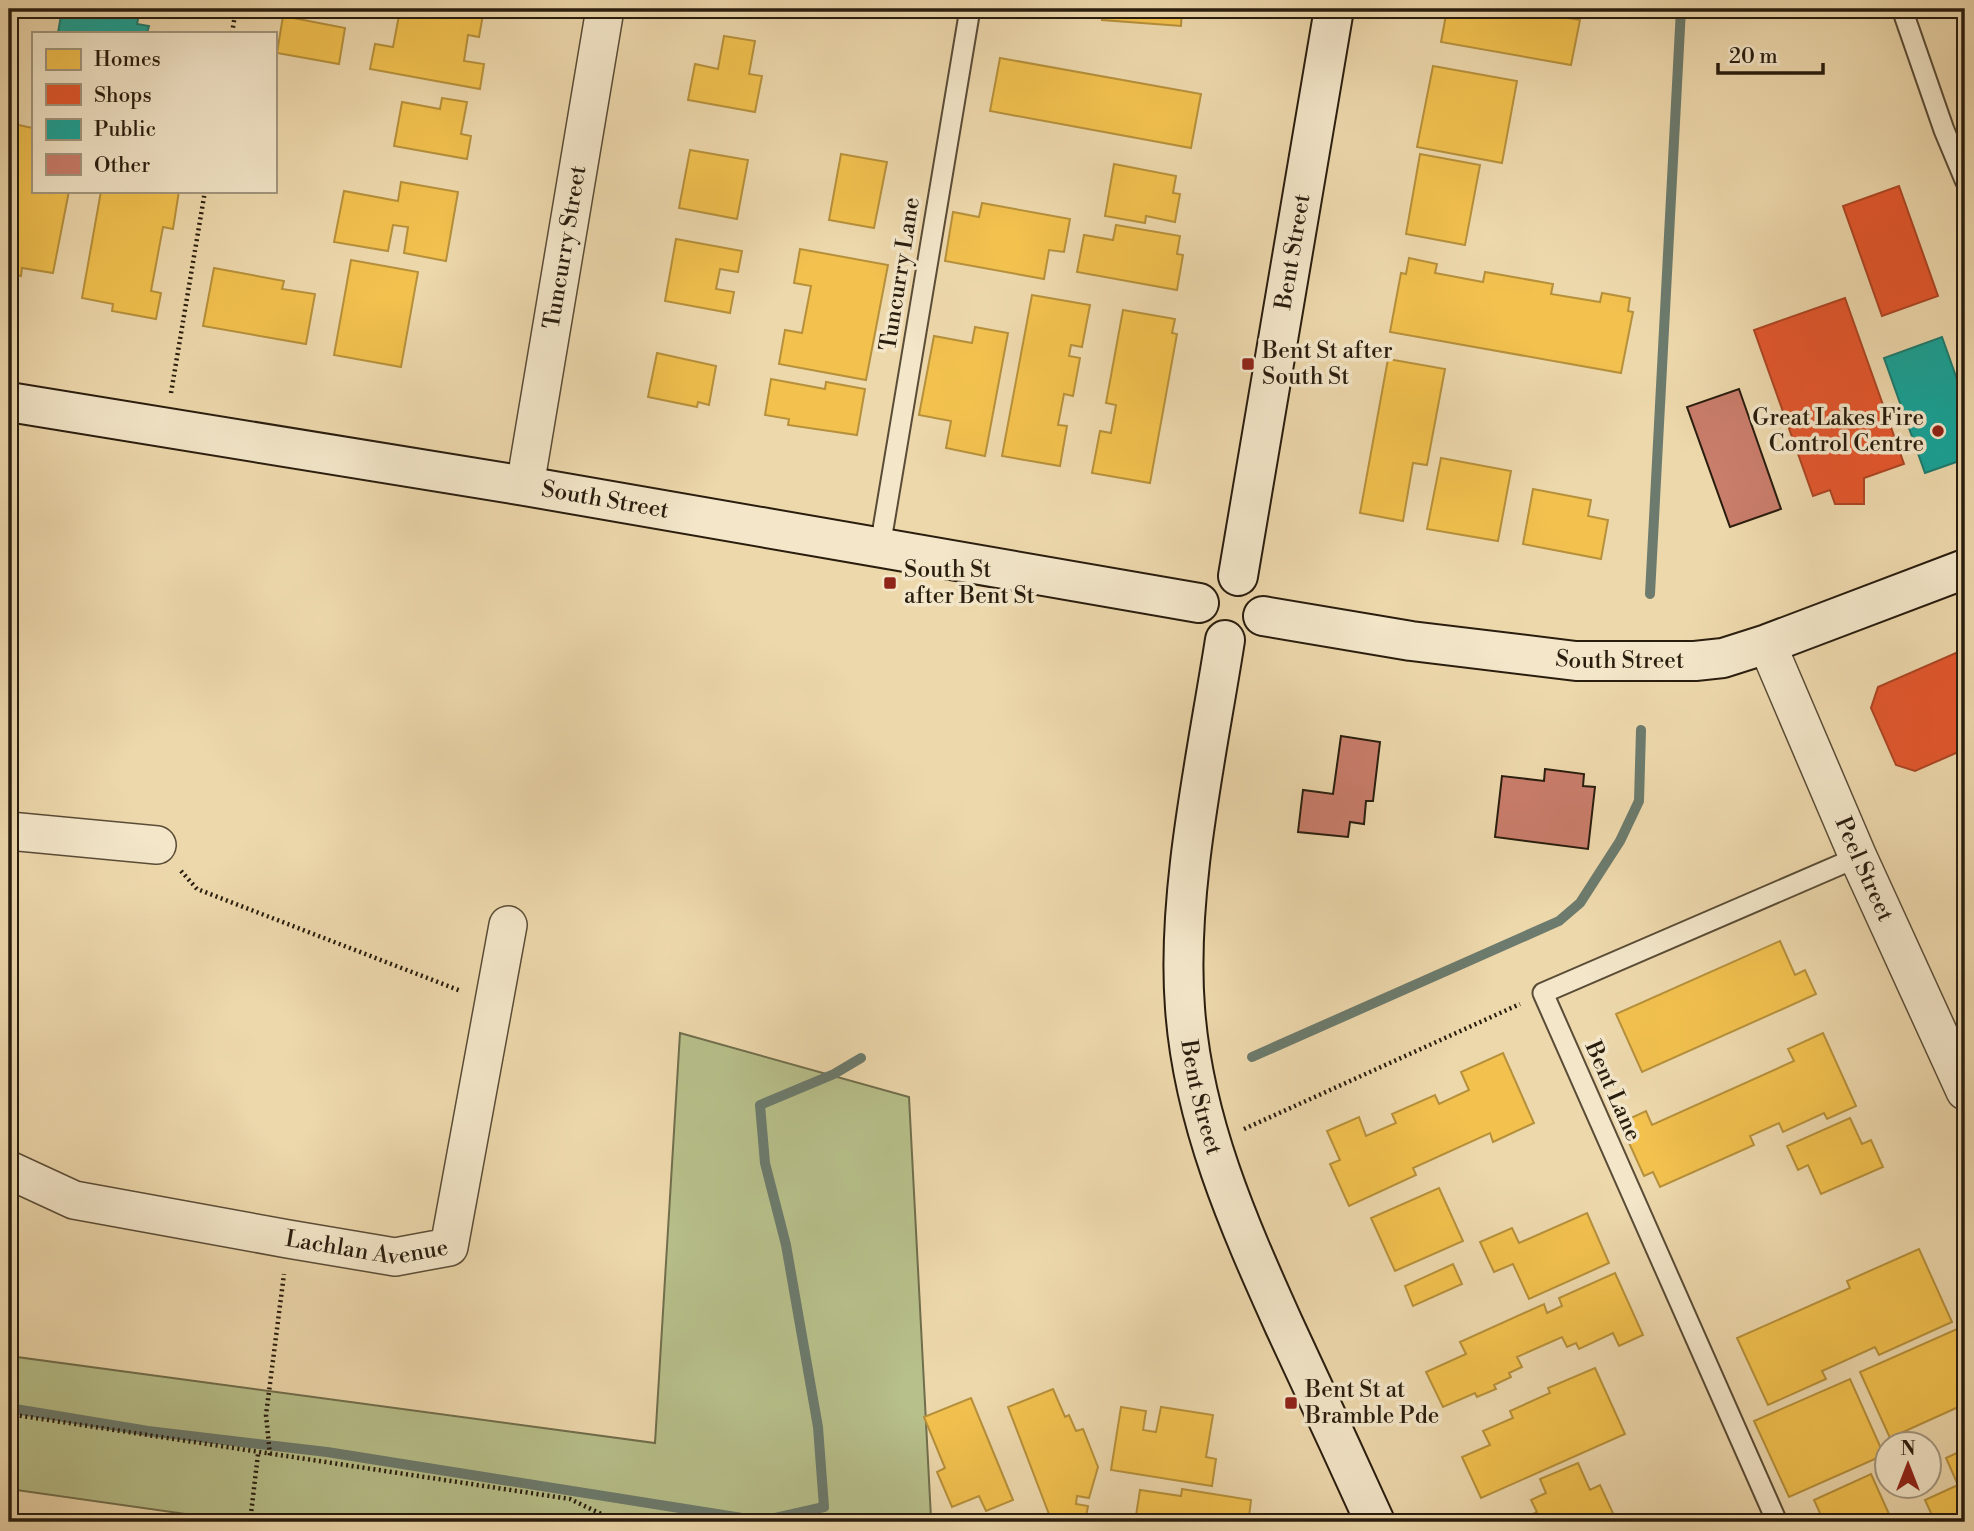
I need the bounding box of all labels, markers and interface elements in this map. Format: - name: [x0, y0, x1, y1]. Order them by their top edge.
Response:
- legend: [32, 32, 276, 192]
- scale bar: [1718, 32, 1824, 76]
- text: 20 m: [1729, 44, 1778, 70]
- text: Homes: [94, 47, 161, 73]
- text: Shops: [94, 83, 152, 109]
- text: Public: [94, 117, 156, 143]
- text: Other: [94, 153, 150, 179]
- street label: Tuncurry Street: [538, 163, 593, 331]
- street label: Bent Street: [1269, 192, 1316, 313]
- street label: Tuncurry Lane: [874, 195, 926, 353]
- place label: Bent St after South St: [1261, 337, 1393, 391]
- marker: Bent St after South St: [1240, 356, 1256, 372]
- place label: Great Lakes Fire Control Centre: [1752, 404, 1924, 458]
- marker: Great Lakes Fire Control Centre: [1930, 423, 1946, 439]
- street label: South Street: [539, 475, 671, 525]
- place label: South St after Bent St: [904, 556, 1035, 610]
- marker: South St after Bent St: [882, 575, 898, 591]
- street label: South Street: [1554, 645, 1684, 676]
- street label: Peel Street: [1828, 812, 1900, 926]
- street label: Bent Lane: [1578, 1036, 1647, 1145]
- street label: Bent Street: [1174, 1037, 1228, 1158]
- street label: Lachlan Avenue: [283, 1225, 450, 1272]
- place label: Bent St at Bramble Pde: [1304, 1376, 1439, 1430]
- marker: Bent St at Bramble Pde: [1283, 1395, 1299, 1411]
- north arrow: [1872, 1430, 1942, 1500]
- text: N: [1900, 1437, 1916, 1461]

